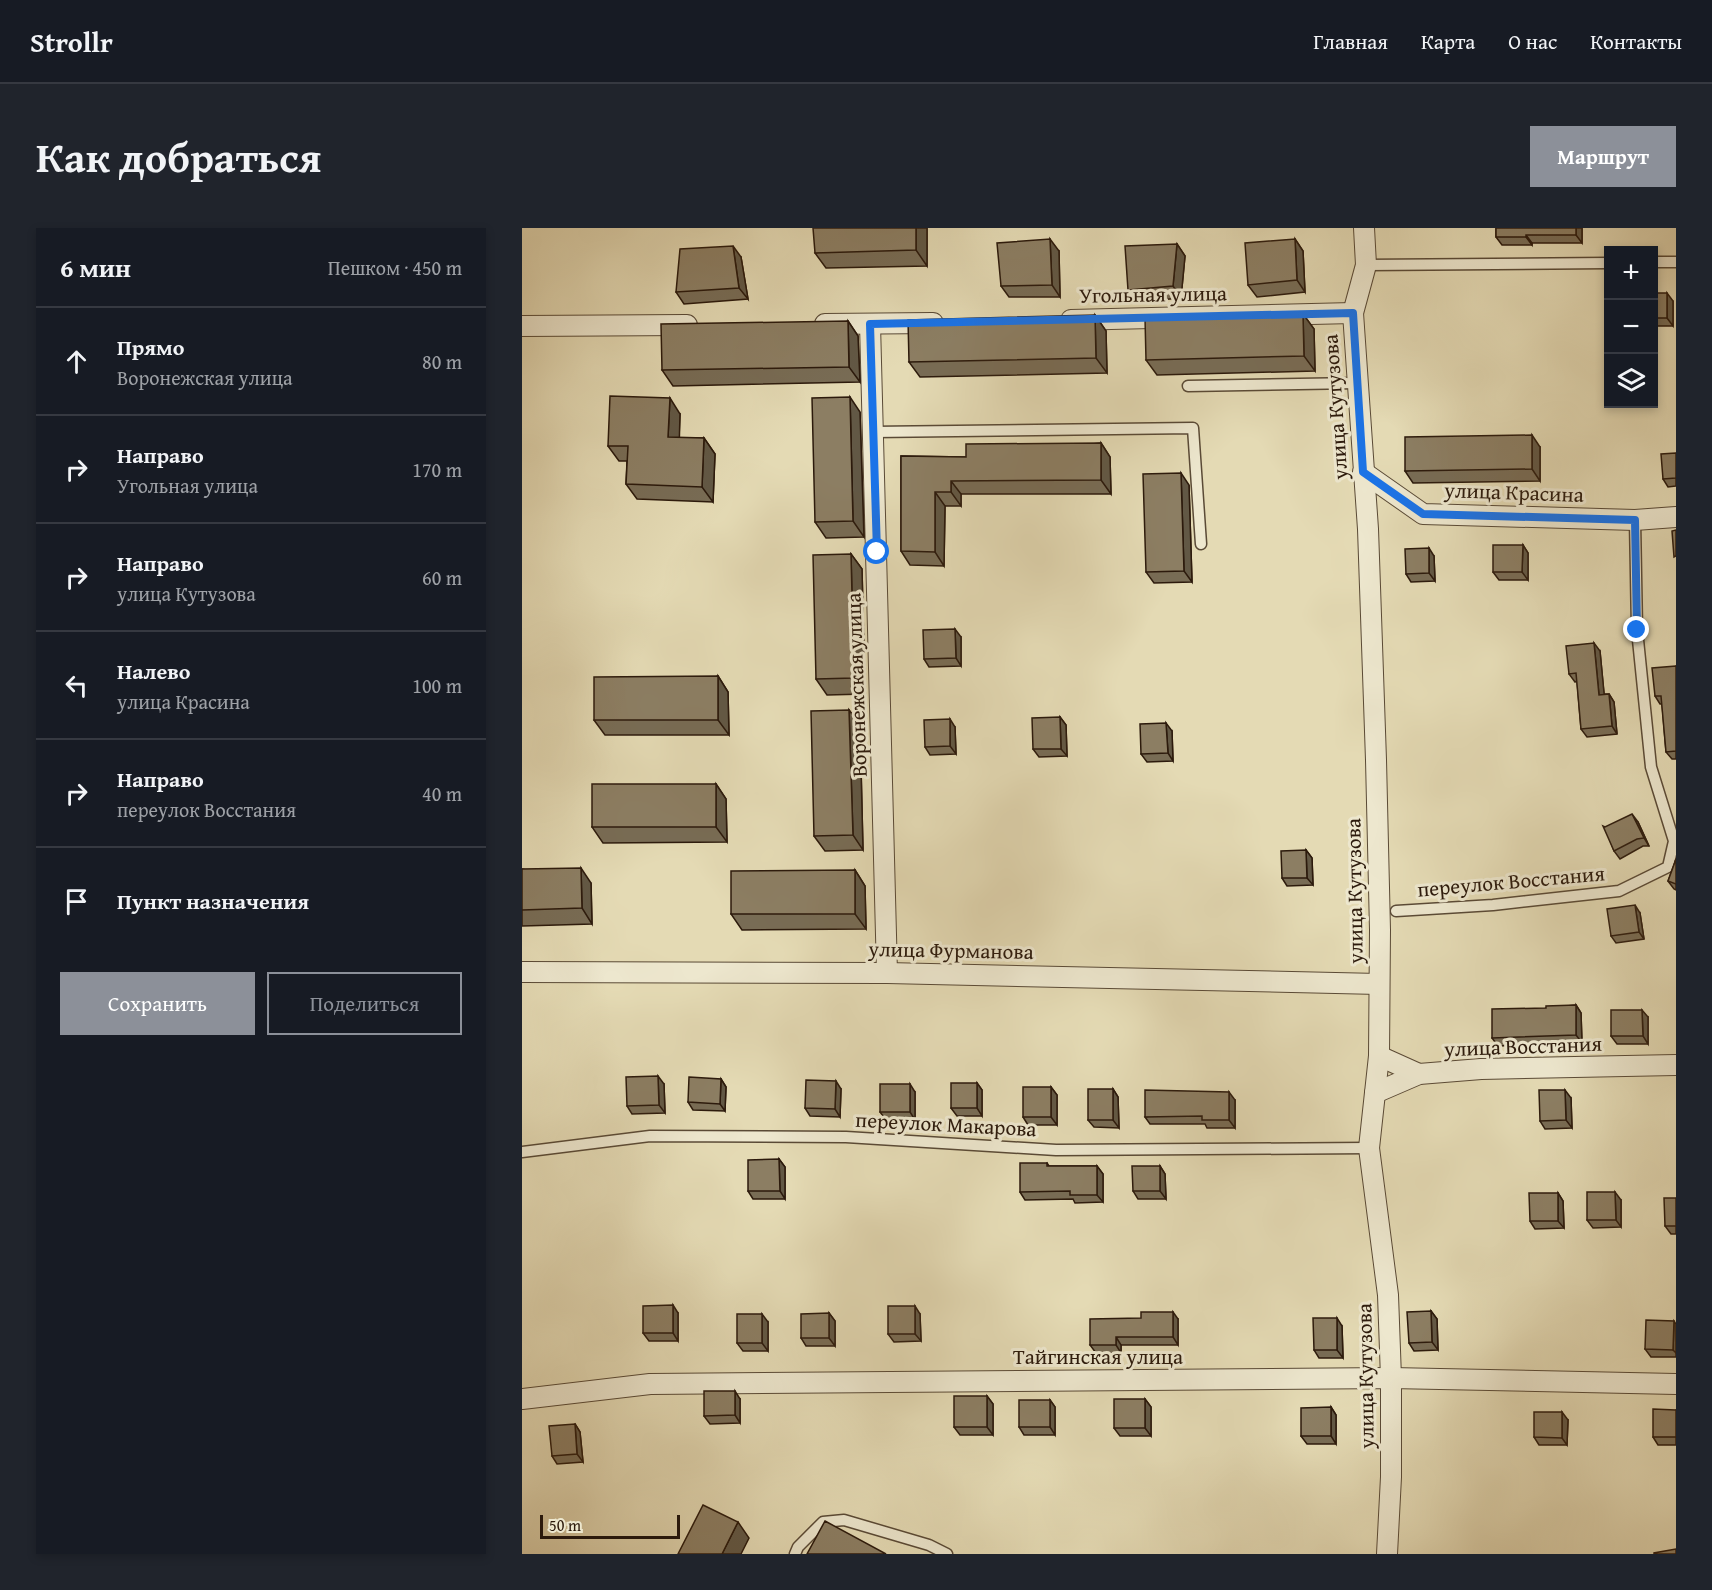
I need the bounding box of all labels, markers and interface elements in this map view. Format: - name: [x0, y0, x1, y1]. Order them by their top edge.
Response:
- text: Strollr: [30, 21, 113, 62]
- text: Главная: [1313, 26, 1388, 57]
- text: Карта: [1421, 26, 1475, 57]
- text: О нас: [1508, 26, 1557, 57]
- text: Контакты: [1590, 26, 1682, 57]
- text: Как добраться: [36, 126, 321, 187]
- button: Маршрут: [1530, 126, 1676, 187]
- map controls: [1604, 246, 1658, 408]
- button: +: [1604, 246, 1658, 300]
- text: 6 мин: [60, 248, 131, 287]
- text: Пешком · 450 m: [328, 253, 462, 282]
- street label: Угольная улица: [1079, 277, 1227, 311]
- button: −: [1604, 300, 1658, 354]
- text: Прямо: [117, 331, 184, 363]
- street label: улица Кутузова: [1314, 333, 1356, 482]
- icon: ahead: [60, 345, 93, 378]
- text: 80 m: [422, 347, 462, 376]
- button: layers: [1604, 354, 1658, 408]
- text: Воронежская улица: [117, 363, 293, 392]
- text: Направо: [117, 439, 204, 471]
- icon: right: [60, 453, 93, 486]
- text: 170 m: [412, 455, 462, 484]
- text: Угольная улица: [117, 471, 258, 500]
- street label: улица Красина: [1443, 474, 1584, 510]
- route start: [863, 538, 889, 564]
- text: Направо: [117, 547, 204, 579]
- icon: right: [60, 561, 93, 594]
- text: 60 m: [422, 563, 462, 592]
- text: улица Кутузова: [117, 579, 256, 608]
- street label: Воронежская улица: [837, 592, 875, 778]
- route end: [1623, 616, 1649, 642]
- text: Налево: [117, 655, 190, 687]
- icon: left: [60, 669, 93, 702]
- text: 100 m: [412, 671, 462, 700]
- text: улица Красина: [117, 687, 250, 716]
- text: Направо: [117, 763, 204, 795]
- icon: right: [60, 777, 93, 810]
- text: 40 m: [422, 779, 462, 808]
- text: переулок Восстания: [117, 795, 296, 824]
- street label: улица Кутузова: [1337, 818, 1371, 965]
- street label: переулок Восстания: [1416, 857, 1606, 905]
- icon: arrive: [60, 885, 93, 918]
- text: Пункт назначения: [117, 885, 309, 917]
- street label: улица Фурманова: [867, 933, 1034, 967]
- button: Сохранить: [60, 972, 255, 1035]
- button: Поделиться: [267, 972, 462, 1035]
- street label: улица Восстания: [1443, 1028, 1603, 1064]
- street label: переулок Макарова: [855, 1104, 1037, 1144]
- street label: улица Кутузова: [1348, 1303, 1382, 1450]
- street label: Тайгинская улица: [1013, 1341, 1183, 1372]
- scale bar: [540, 1512, 680, 1540]
- text: 50 m: [549, 1513, 581, 1537]

